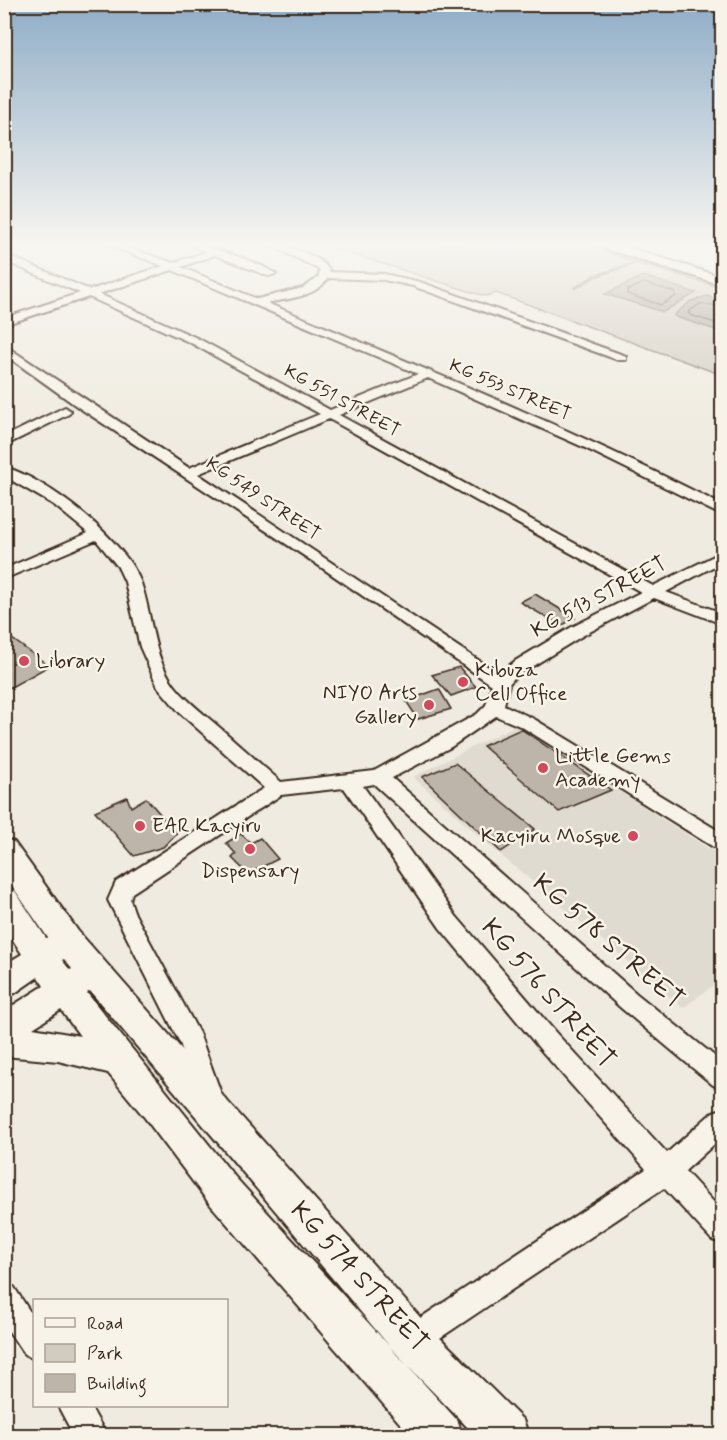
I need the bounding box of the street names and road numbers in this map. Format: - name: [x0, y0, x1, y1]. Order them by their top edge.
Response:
- street label: KG 553 STREET: [445, 354, 575, 426]
- street label: KG 551 STREET: [280, 359, 404, 443]
- street label: KG 549 STREET: [201, 452, 325, 546]
- street label: KG 513 STREET: [526, 550, 672, 644]
- street label: KG 578 STREET: [525, 867, 691, 1017]
- street label: KG 576 STREET: [473, 912, 623, 1076]
- street label: KG 574 STREET: [282, 1194, 436, 1360]

